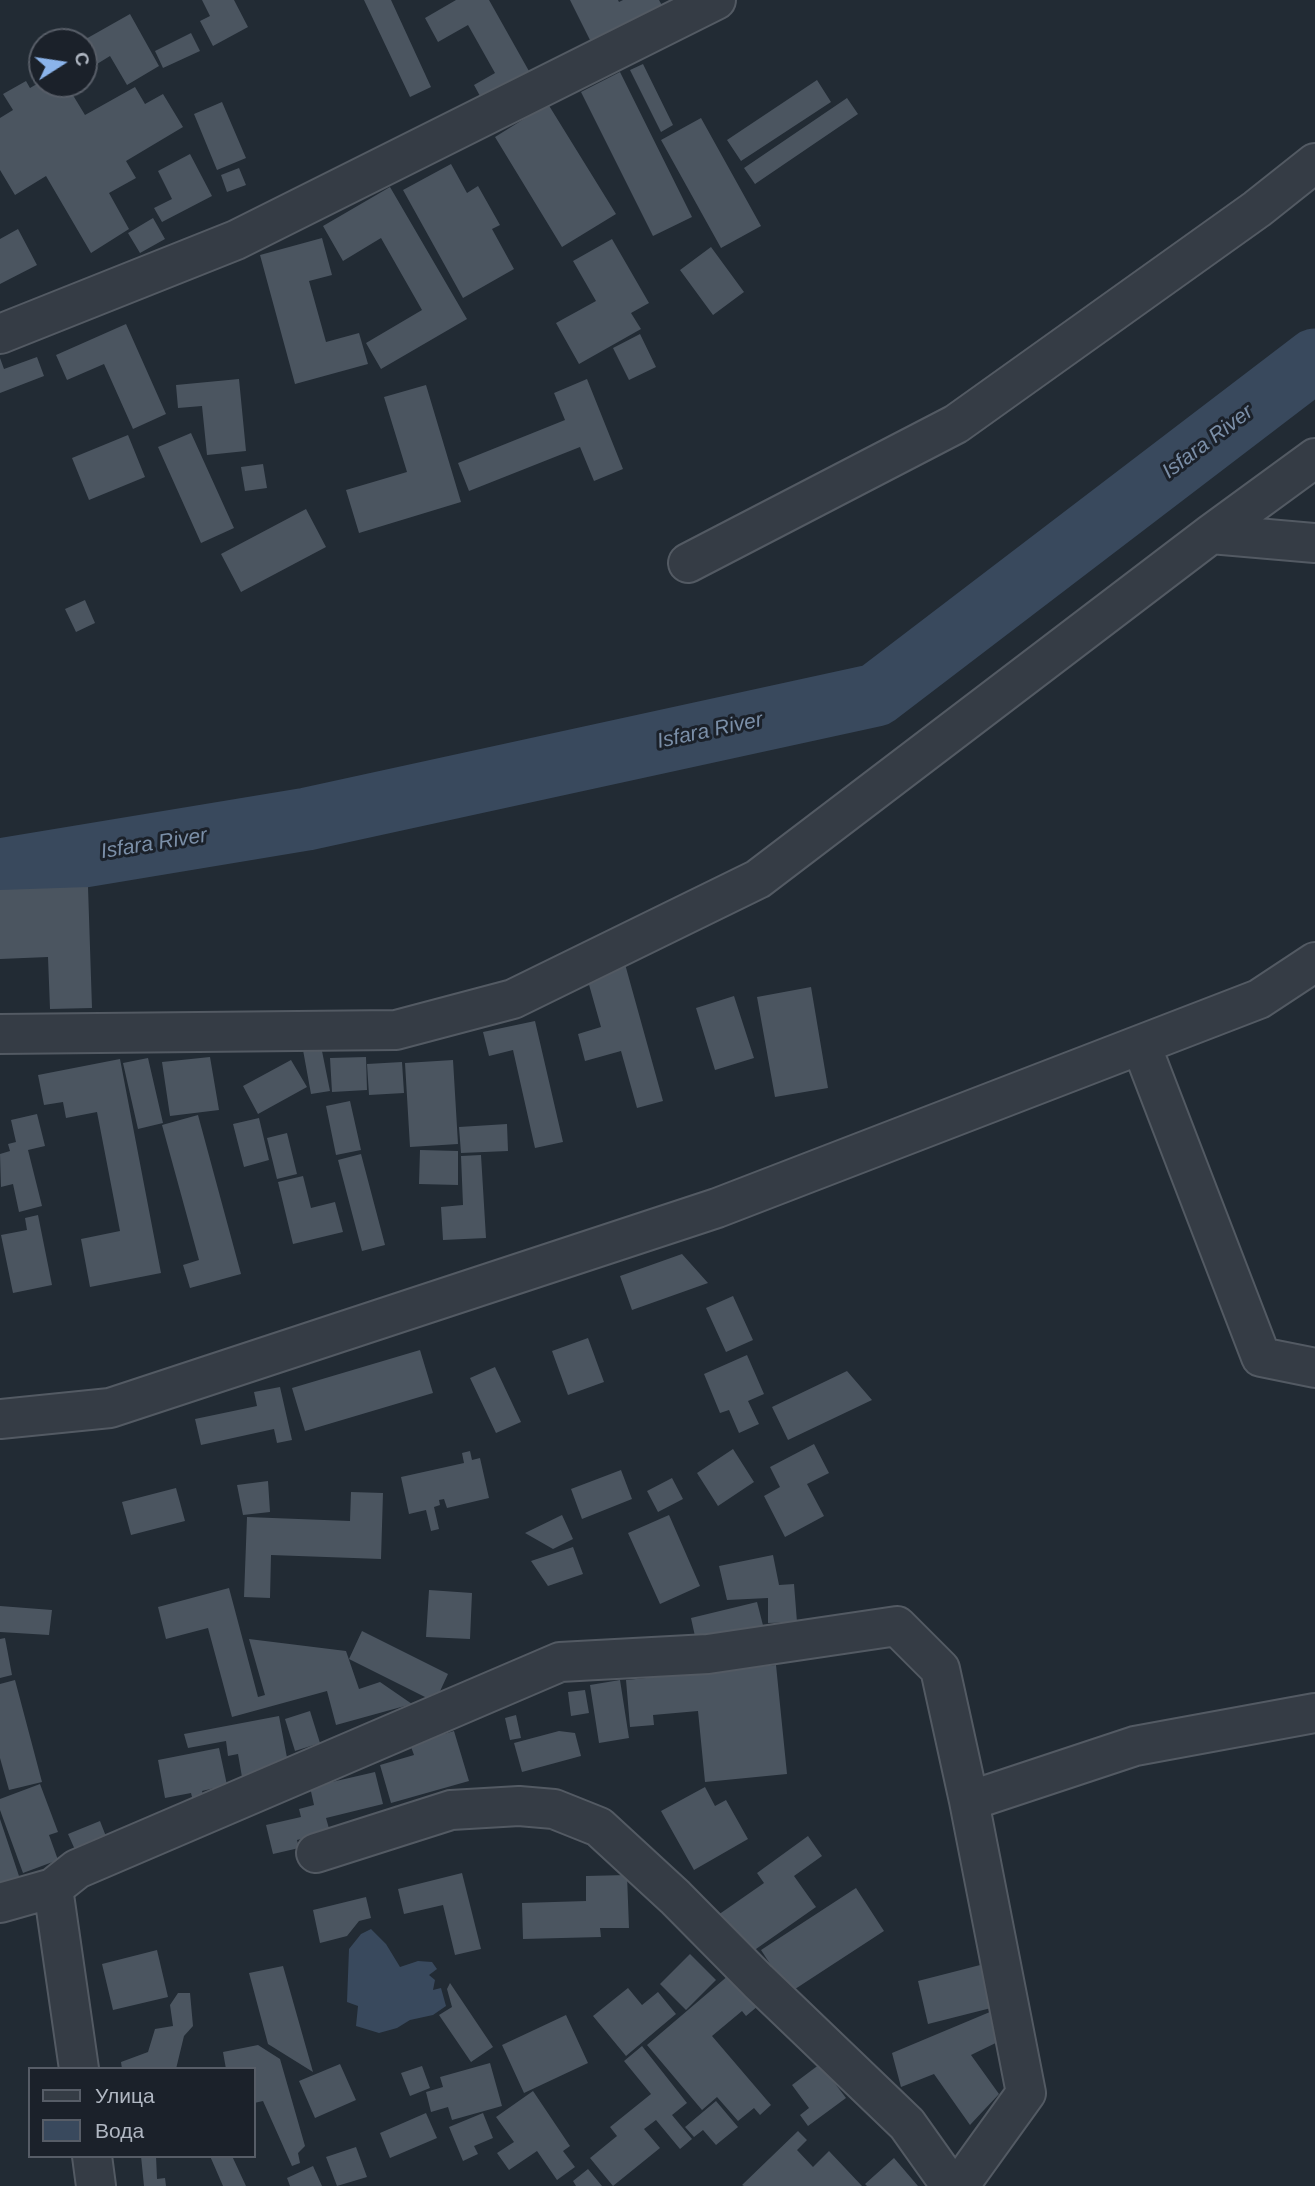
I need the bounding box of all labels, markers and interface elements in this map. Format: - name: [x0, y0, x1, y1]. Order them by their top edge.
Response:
- north arrow: [28, 28, 98, 98]
- text: С: [70, 50, 94, 68]
- water label: Isfara River: [1158, 400, 1258, 484]
- water label: Isfara River: [655, 708, 765, 754]
- water label: Isfara River: [99, 823, 209, 865]
- legend: [28, 2067, 256, 2158]
- text: Улица: [95, 2084, 155, 2107]
- text: Вода: [95, 2119, 144, 2142]

